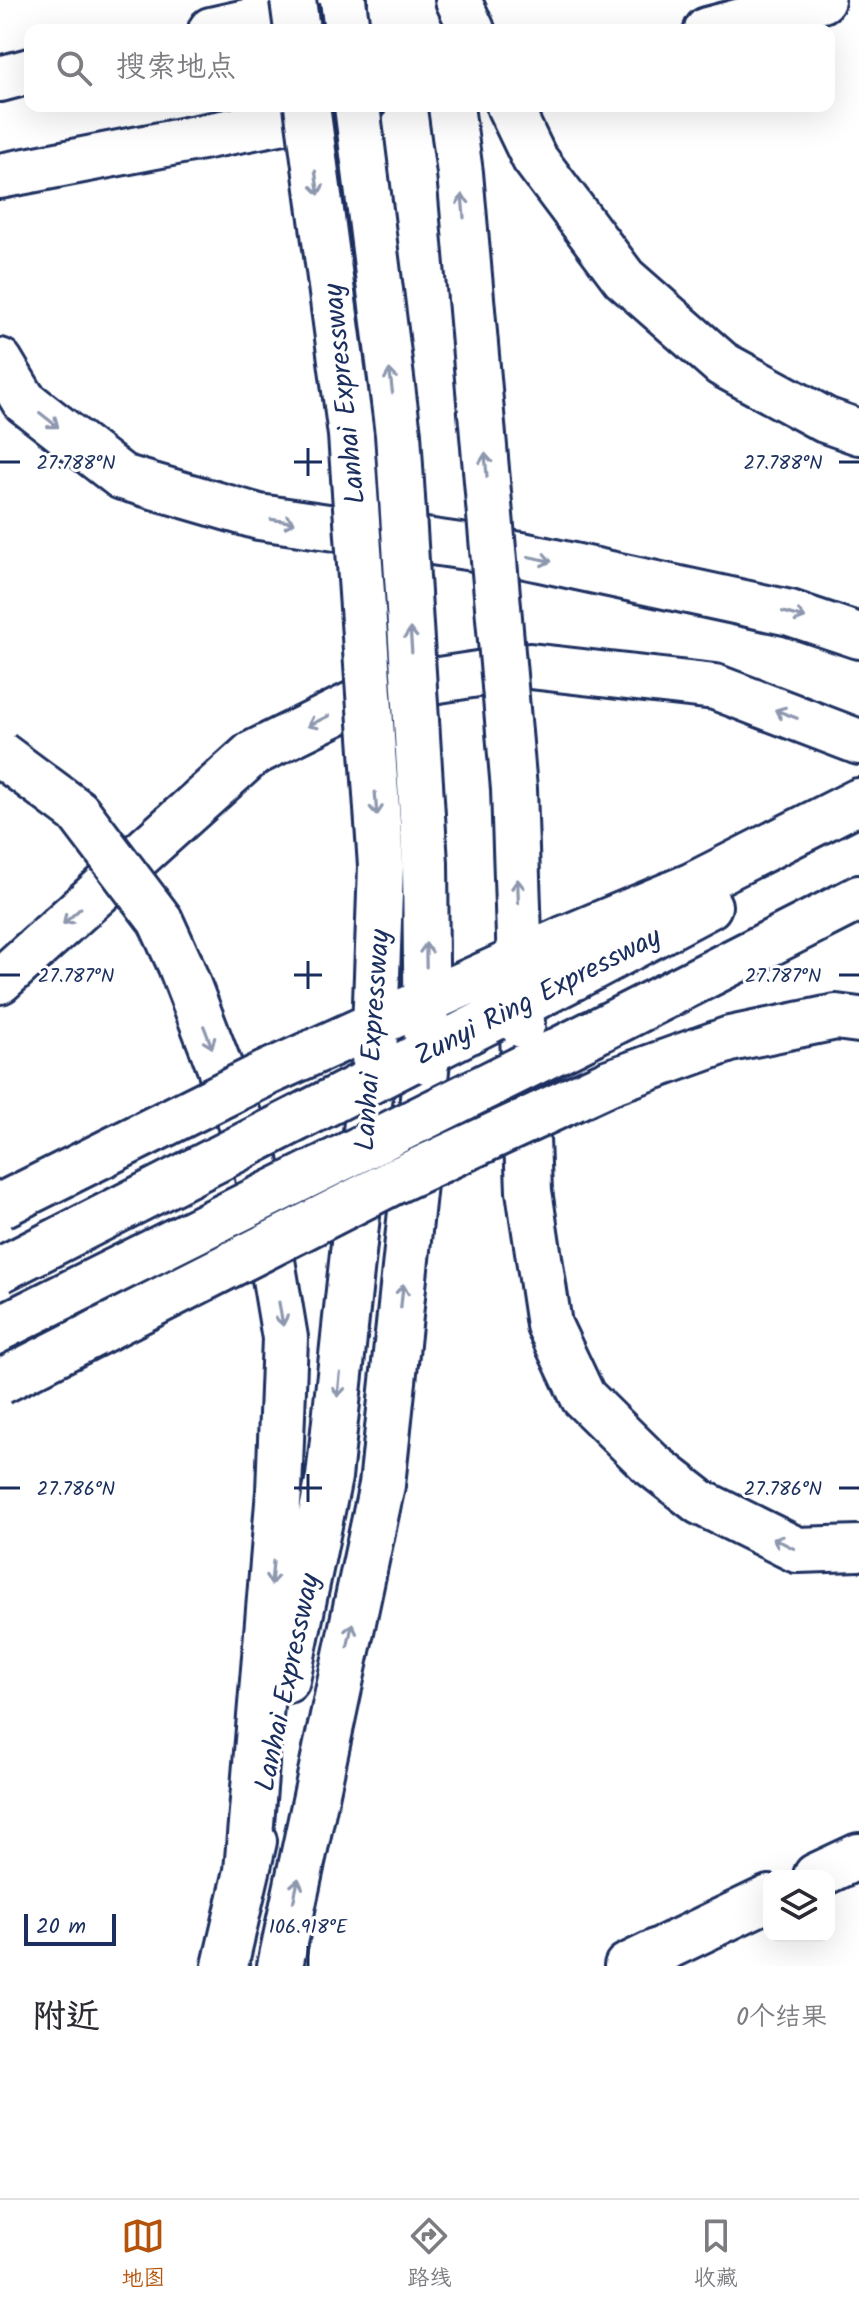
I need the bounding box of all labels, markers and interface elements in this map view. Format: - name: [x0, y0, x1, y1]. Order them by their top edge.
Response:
- search box: [24, 24, 835, 112]
- text: 搜索地点: [116, 44, 236, 92]
- icon: search: [52, 46, 96, 90]
- one-way arrow: [310, 170, 325, 195]
- one-way arrow: [455, 193, 470, 220]
- street label: Lanhai Expressway: [311, 280, 379, 506]
- one-way arrow: [384, 368, 399, 394]
- one-way arrow: [38, 412, 59, 429]
- text: 27.788°N: [36, 448, 116, 480]
- text: 27.788°N: [743, 448, 823, 480]
- one-way arrow: [478, 452, 493, 479]
- one-way arrow: [270, 514, 295, 529]
- one-way arrow: [527, 552, 553, 567]
- one-way arrow: [781, 608, 807, 623]
- one-way arrow: [403, 627, 418, 654]
- one-way arrow: [774, 706, 799, 720]
- one-way arrow: [307, 715, 330, 730]
- one-way arrow: [369, 790, 384, 817]
- one-way arrow: [510, 878, 525, 905]
- one-way arrow: [62, 907, 82, 926]
- street label: Zunyi Ring Expressway: [407, 915, 670, 1079]
- street label: Lanhai Expressway: [343, 927, 404, 1152]
- one-way arrow: [418, 942, 434, 969]
- text: 27.787°N: [38, 961, 114, 993]
- text: 27.787°N: [745, 961, 821, 993]
- one-way arrow: [202, 1024, 216, 1049]
- one-way arrow: [394, 1283, 409, 1310]
- one-way arrow: [274, 1301, 289, 1326]
- one-way arrow: [331, 1371, 346, 1398]
- text: 27.786°N: [37, 1474, 115, 1506]
- text: 27.786°N: [744, 1474, 822, 1506]
- one-way arrow: [771, 1535, 795, 1551]
- one-way arrow: [264, 1559, 279, 1586]
- street label: Lanhai Expressway: [243, 1568, 334, 1796]
- one-way arrow: [343, 1623, 358, 1649]
- map controls: [763, 1870, 835, 1942]
- button: layers: [763, 1870, 835, 1942]
- one-way arrow: [289, 1877, 304, 1903]
- scale bar: [24, 1910, 116, 1946]
- text: 20 m: [36, 1910, 86, 1945]
- text: 106.918°E: [269, 1912, 349, 1944]
- text: 附近: [32, 1991, 100, 2045]
- text: 0个结果: [736, 1997, 827, 2039]
- tab: 地图: [121, 2214, 165, 2297]
- tab: 路线: [407, 2214, 452, 2297]
- tab: 收藏: [694, 2214, 738, 2297]

